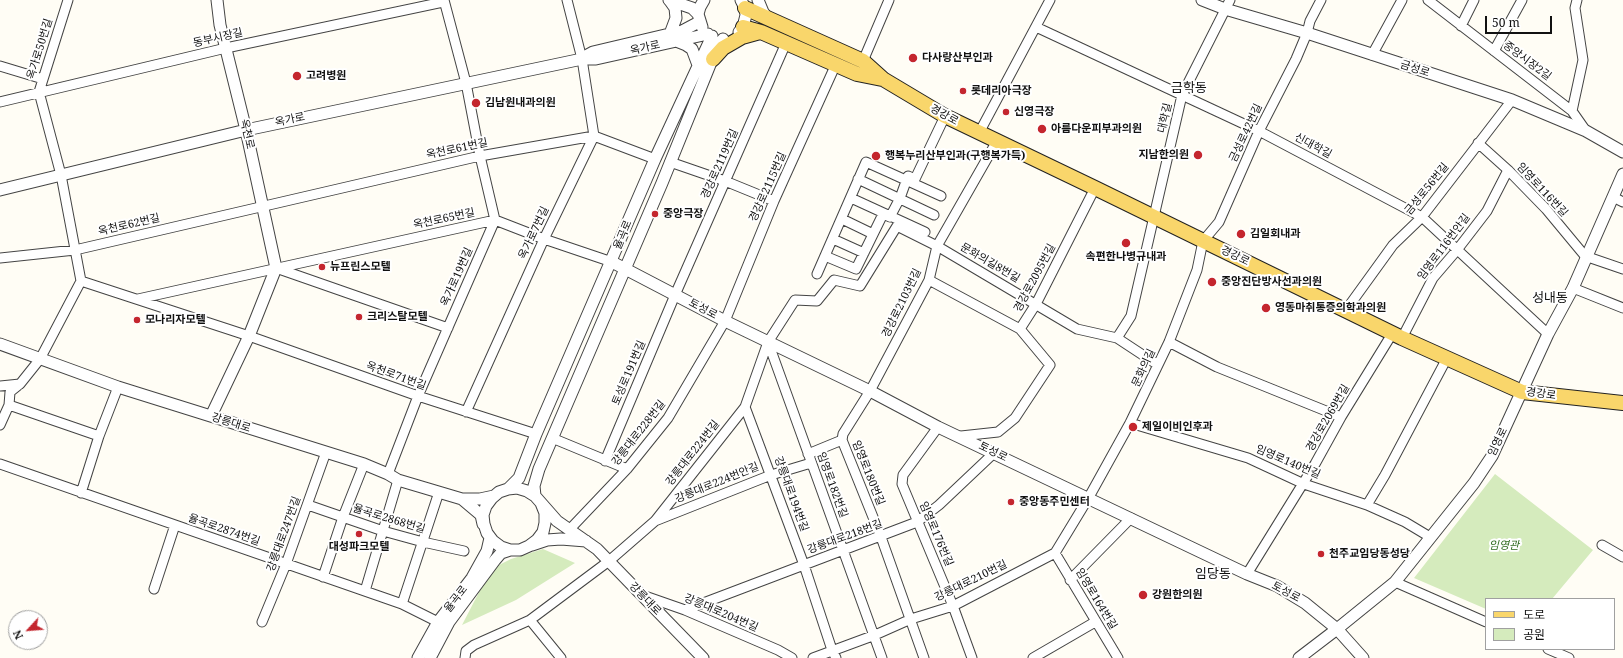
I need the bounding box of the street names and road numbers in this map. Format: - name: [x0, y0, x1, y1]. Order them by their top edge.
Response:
- street label: 옥가로50번길: [24, 17, 56, 81]
- street label: 동부시장길: [192, 26, 244, 50]
- street label: 옥가로: [629, 38, 661, 58]
- street label: 중앙시장2길: [1500, 39, 1554, 83]
- street label: 금성로: [1399, 58, 1431, 80]
- street label: 경강로: [928, 102, 960, 128]
- street label: 대학길: [1155, 102, 1175, 134]
- street label: 금성로42번길: [1227, 102, 1265, 164]
- street label: 옥가로: [274, 110, 306, 130]
- street label: 옥천로: [237, 118, 257, 150]
- street label: 경강로2119번길: [699, 127, 741, 201]
- street label: 신대학길: [1292, 131, 1334, 161]
- street label: 옥천로61번길: [425, 136, 489, 162]
- street label: 경강로2115번길: [747, 150, 789, 224]
- street label: 금성로56번길: [1402, 160, 1452, 218]
- street label: 임영로116번길: [1514, 160, 1570, 220]
- street label: 옥가로7번길: [516, 204, 552, 262]
- street label: 옥천로65번길: [412, 206, 476, 232]
- street label: 옥천로62번길: [97, 211, 161, 239]
- street label: 임영로116번안길: [1415, 211, 1473, 283]
- street label: 율곡로: [611, 218, 635, 252]
- street label: 문화의길8번길: [958, 241, 1022, 285]
- street label: 경강로2095번길: [1012, 242, 1058, 314]
- street label: 경강로: [1218, 243, 1252, 269]
- street label: 옥가로19번길: [438, 246, 476, 308]
- street label: 경강로2103번길: [880, 266, 924, 340]
- street label: 토성로: [686, 296, 720, 322]
- street label: 토성로191번길: [609, 339, 649, 407]
- street label: 문화의길: [1129, 347, 1159, 389]
- street label: 옥천로71번길: [364, 359, 428, 393]
- street label: 경강로2069번길: [1303, 382, 1353, 454]
- street label: 경강로: [1525, 385, 1557, 403]
- street label: 강릉대로228번길: [609, 398, 669, 468]
- street label: 강릉대로: [210, 411, 252, 435]
- street label: 강릉대로224번길: [663, 418, 723, 488]
- street label: 임영로: [1485, 425, 1511, 459]
- street label: 임영로180번길: [849, 439, 887, 507]
- street label: 토성로: [976, 439, 1010, 465]
- street label: 임영로140번길: [1254, 442, 1322, 482]
- street label: 임영로182번길: [814, 450, 850, 520]
- street label: 강릉대로194번길: [771, 455, 811, 533]
- street label: 강릉대로224번안길: [673, 460, 761, 506]
- street label: 강릉대로247번길: [264, 495, 304, 573]
- street label: 임영로176번길: [916, 500, 956, 568]
- street label: 율곡로2868번길: [351, 502, 427, 536]
- street label: 율곡로2874번길: [186, 512, 262, 548]
- street label: 강릉대로218번길: [806, 517, 884, 557]
- street label: 강릉대로210번길: [933, 558, 1009, 604]
- street label: 임영로164번길: [1073, 566, 1119, 632]
- street label: 토성로: [1269, 579, 1303, 605]
- street label: 강릉대로: [626, 580, 664, 618]
- street label: 율곡로: [441, 583, 471, 615]
- street label: 강릉대로204번길: [682, 591, 760, 635]

